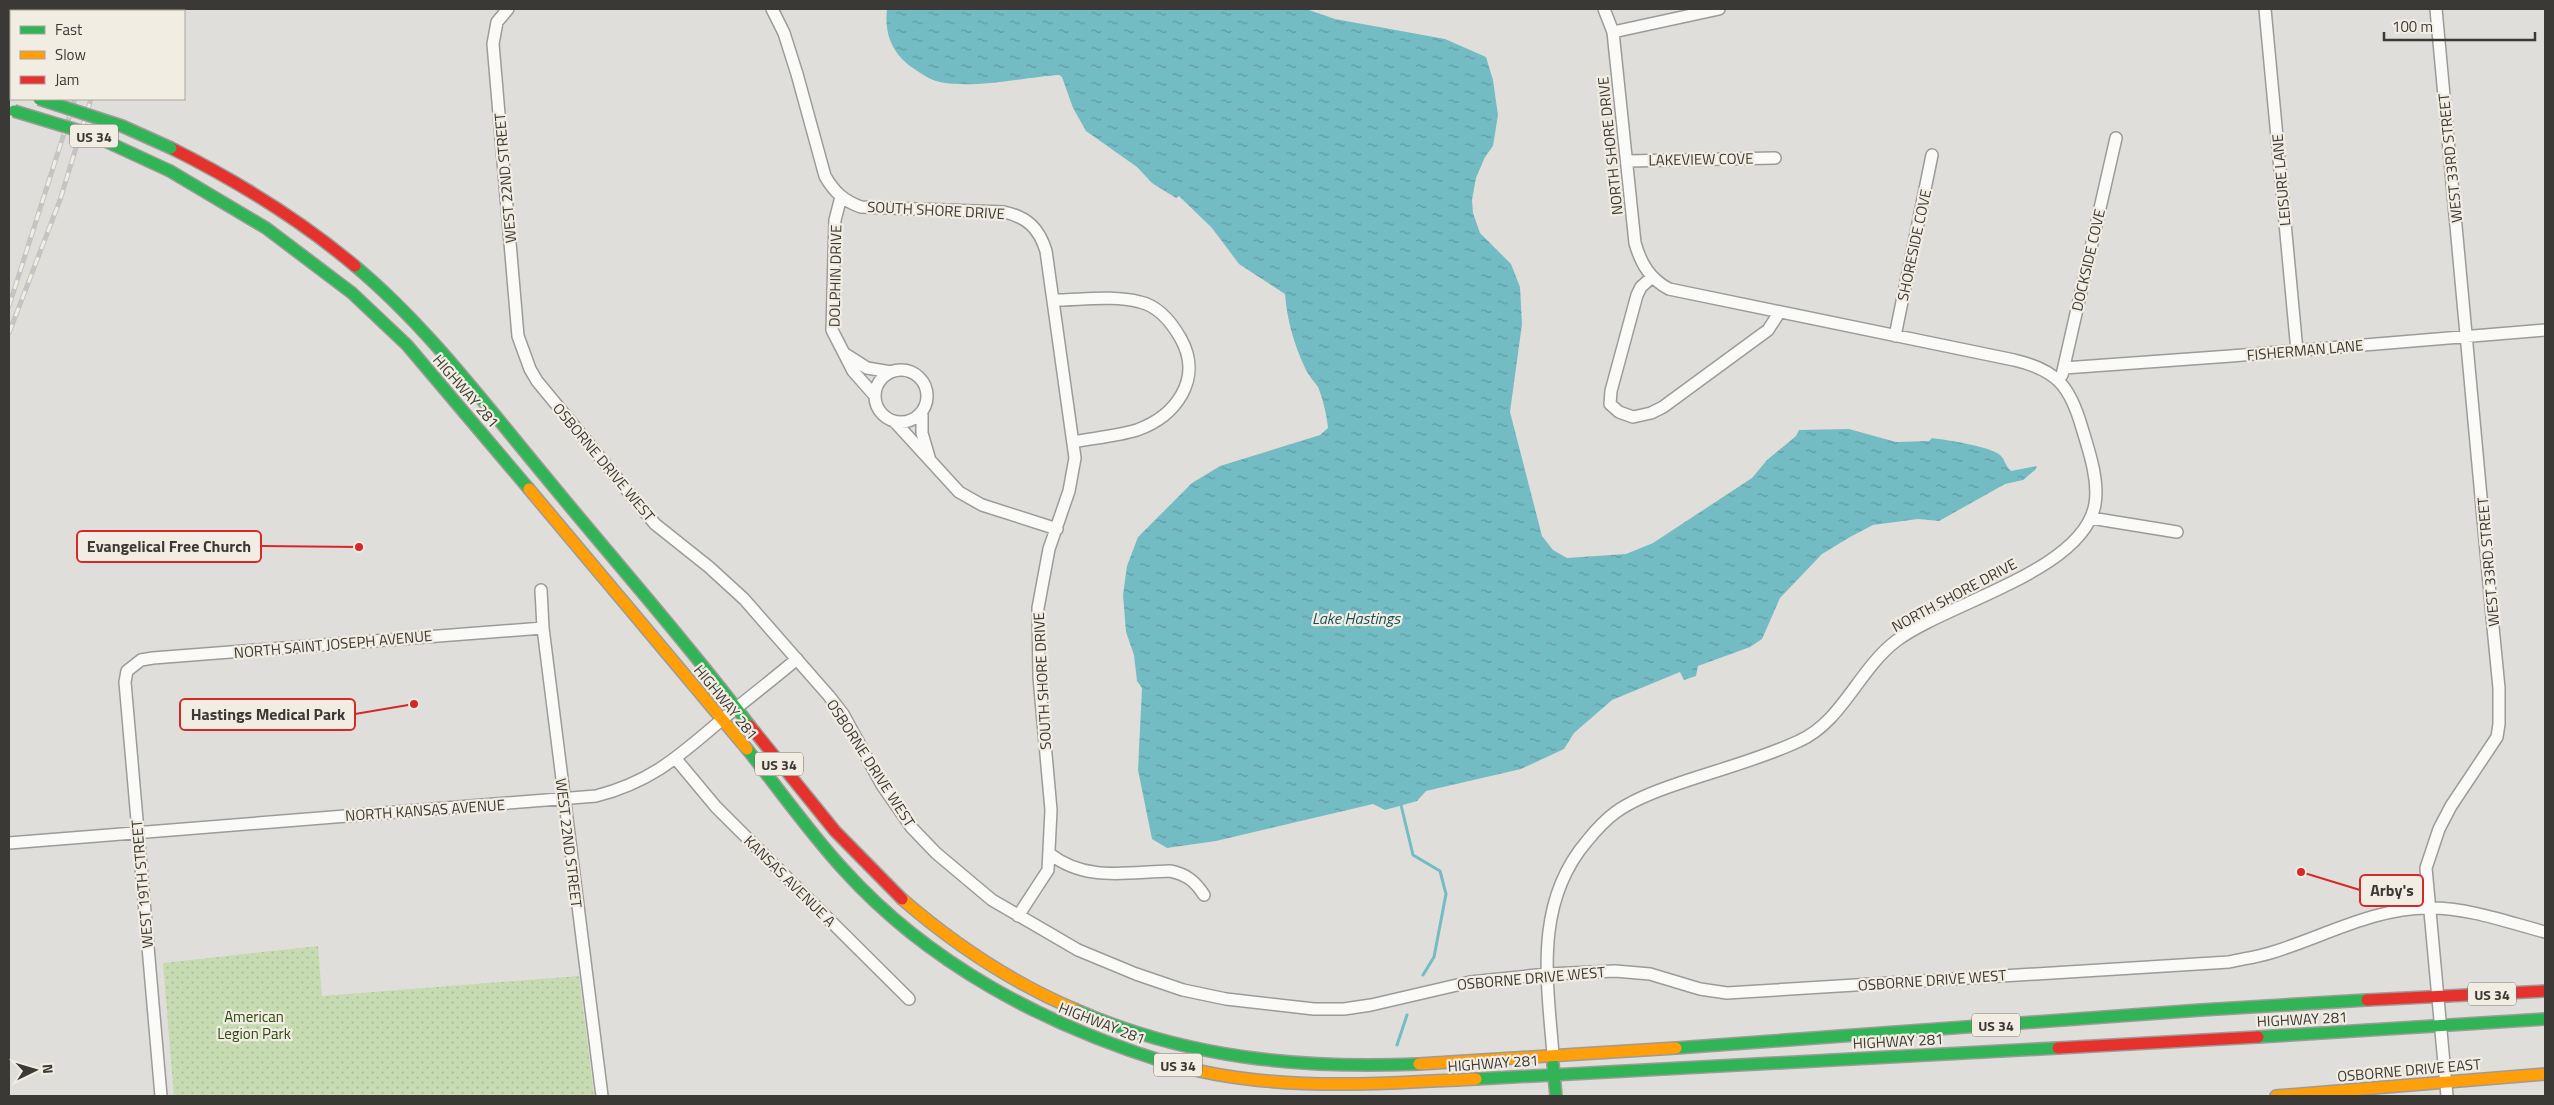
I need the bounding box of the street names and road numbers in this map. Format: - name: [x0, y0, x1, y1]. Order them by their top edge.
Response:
- street label: NORTH SHORE DRIVE: [1591, 76, 1629, 216]
- street label: WEST 33RD STREET: [2432, 92, 2468, 224]
- street label: WEST 22ND STREET: [488, 112, 522, 244]
- road number: US 34: [70, 124, 118, 148]
- street label: LEISURE LANE: [2266, 133, 2296, 227]
- street label: LAKEVIEW COVE: [1648, 147, 1754, 171]
- street label: SHORESIDE COVE: [1891, 187, 1937, 303]
- street label: SOUTH SHORE DRIVE: [867, 195, 1005, 225]
- street label: DOCKSIDE COVE: [2065, 207, 2111, 313]
- street label: DOLPHIN DRIVE: [823, 225, 847, 327]
- street label: FISHERMAN LANE: [2246, 333, 2364, 367]
- street label: HIGHWAY 281: [427, 349, 505, 433]
- street label: OSBORNE DRIVE WEST: [547, 398, 661, 526]
- street label: WEST 33RD STREET: [2471, 496, 2505, 628]
- street label: NORTH SHORE DRIVE: [1887, 552, 2021, 638]
- street label: SOUTH SHORE DRIVE: [1027, 612, 1057, 750]
- street label: NORTH SAINT JOSEPH AVENUE: [233, 624, 433, 664]
- street label: HIGHWAY 281: [688, 659, 764, 745]
- street label: OSBORNE DRIVE WEST: [821, 694, 921, 832]
- road number: US 34: [755, 752, 803, 776]
- street label: WEST 22ND STREET: [550, 777, 588, 909]
- street label: NORTH KANSAS AVENUE: [344, 793, 506, 827]
- street label: WEST 19TH STREET: [125, 819, 159, 949]
- street label: KANSAS AVENUE A: [739, 830, 841, 932]
- street label: OSBORNE DRIVE WEST: [1456, 960, 1606, 996]
- street label: OSBORNE DRIVE WEST: [1857, 963, 2007, 997]
- road number: US 34: [2468, 982, 2516, 1006]
- street label: HIGHWAY 281: [1055, 996, 1149, 1050]
- street label: HIGHWAY 281: [2256, 1005, 2348, 1033]
- road number: US 34: [1972, 1014, 2020, 1036]
- street label: HIGHWAY 281: [1852, 1027, 1944, 1055]
- street label: HIGHWAY 281: [1447, 1048, 1539, 1078]
- street label: OSBORNE DRIVE EAST: [2336, 1052, 2482, 1088]
- road number: US 34: [1154, 1054, 1202, 1076]

